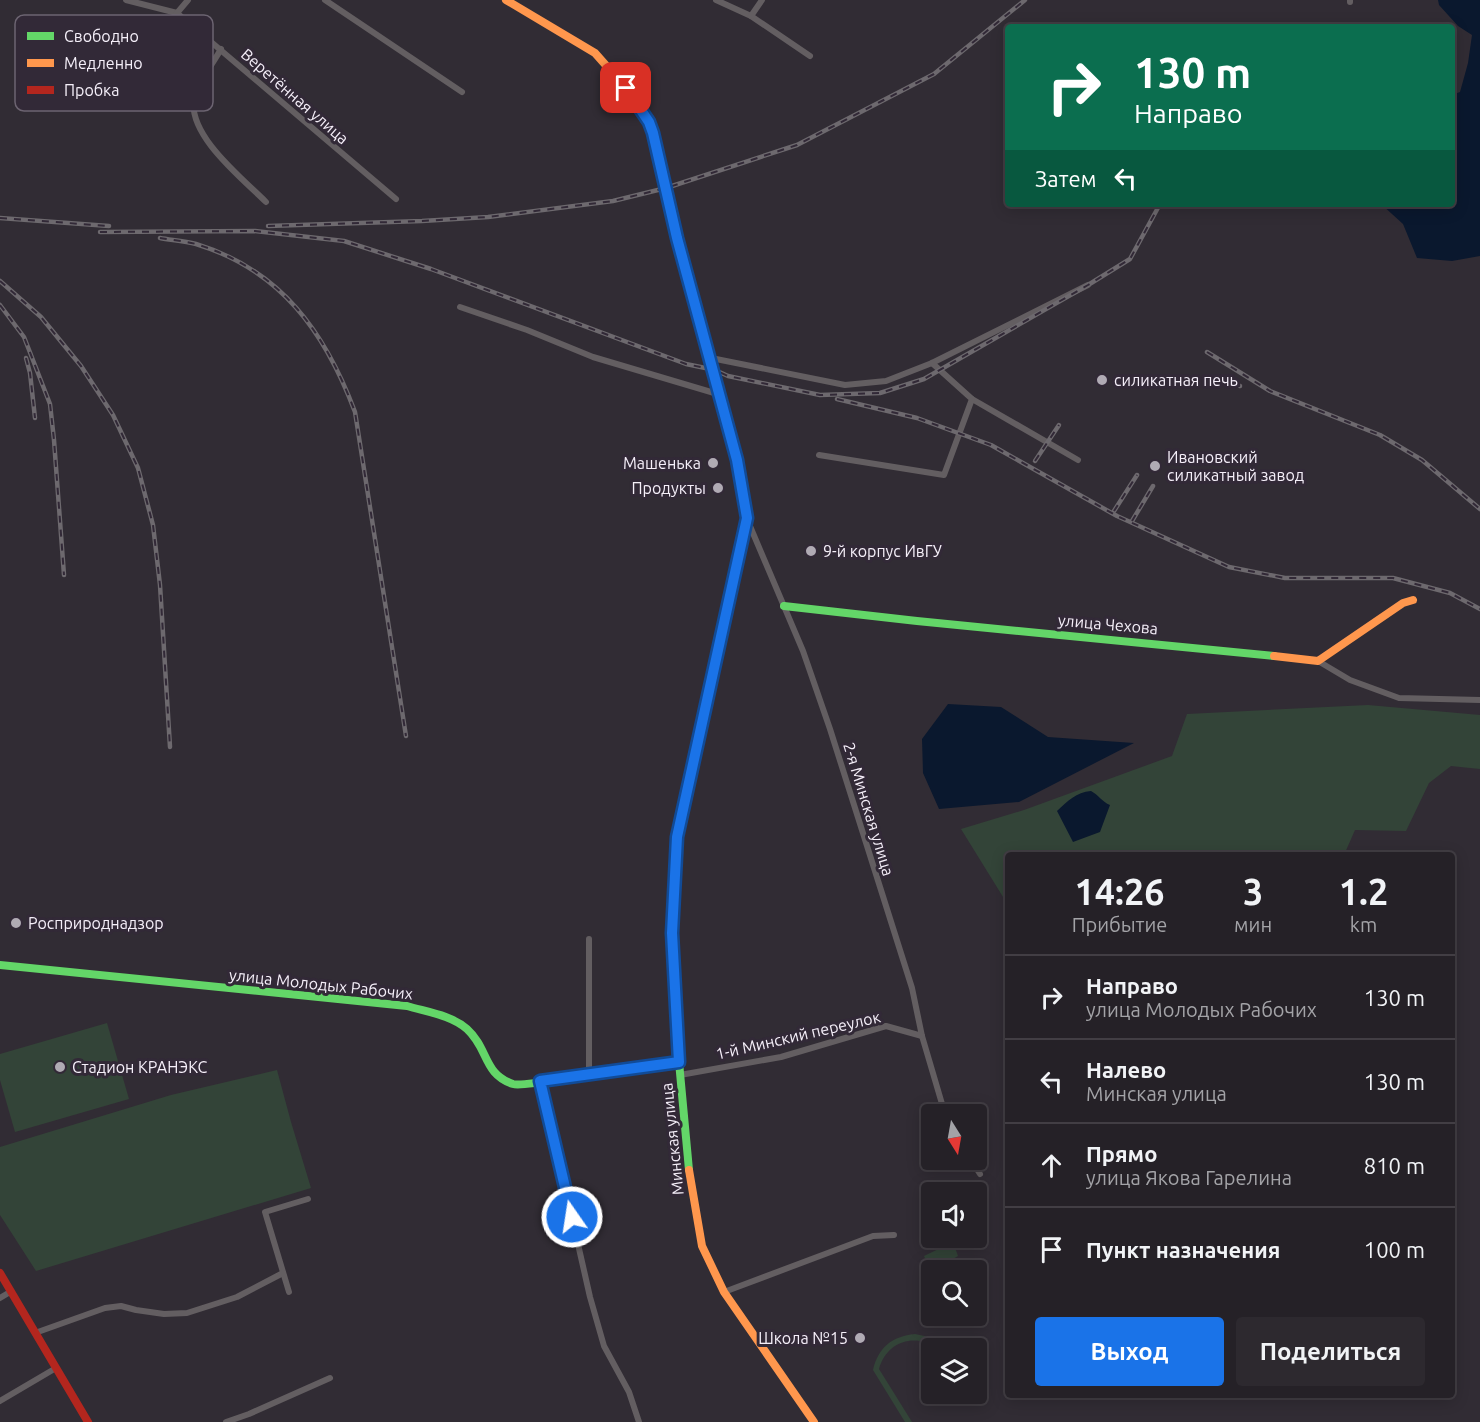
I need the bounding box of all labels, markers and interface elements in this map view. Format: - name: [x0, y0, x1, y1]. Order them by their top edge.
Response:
- legend: [15, 15, 213, 111]
- text: Свободно: [64, 27, 139, 45]
- street label: Веретённая улица: [238, 45, 352, 147]
- icon: right: [1035, 48, 1113, 126]
- text: 130 m: [1134, 49, 1251, 96]
- text: Медленно: [64, 54, 143, 72]
- pin: [600, 62, 651, 113]
- icon: arrive: [609, 71, 642, 104]
- text: Пробка: [64, 81, 120, 99]
- text: Направо: [1134, 98, 1243, 128]
- icon: left: [1109, 162, 1142, 195]
- text: Затем: [1035, 166, 1097, 191]
- place label: силикатная печь: [1114, 371, 1238, 389]
- marker: силикатная печь: [1095, 373, 1109, 387]
- place label: Ивановский силикатный завод: [1167, 448, 1304, 484]
- place label: Машенька: [623, 454, 701, 472]
- marker: Машенька: [706, 456, 720, 470]
- marker: Ивановский силикатный завод: [1148, 459, 1162, 473]
- place label: Продукты: [631, 479, 706, 497]
- marker: Продукты: [711, 481, 725, 495]
- place label: 9-й корпус ИвГУ: [823, 542, 942, 560]
- marker: 9-й корпус ИвГУ: [804, 544, 818, 558]
- street label: улица Чехова: [1057, 611, 1159, 637]
- street label: 2-я Минская улица: [840, 740, 898, 878]
- text: 14:26: [1074, 871, 1165, 912]
- text: 3: [1243, 871, 1263, 912]
- text: 1.2: [1339, 871, 1388, 912]
- text: Прибытие: [1072, 913, 1167, 936]
- text: мин: [1234, 913, 1272, 936]
- text: km: [1350, 913, 1377, 936]
- place label: Росприроднадзор: [28, 914, 164, 932]
- marker: Росприроднадзор: [9, 916, 23, 930]
- street label: улица Молодых Рабочих: [228, 965, 414, 1003]
- text: Направо: [1086, 973, 1178, 998]
- icon: right: [1035, 981, 1068, 1014]
- text: 130 m: [1364, 985, 1425, 1010]
- text: улица Молодых Рабочих: [1086, 998, 1317, 1021]
- street label: 1-й Минский переулок: [714, 1007, 882, 1063]
- text: Налево: [1086, 1057, 1166, 1082]
- place label: Стадион КРАНЭКС: [72, 1058, 208, 1076]
- marker: Стадион КРАНЭКС: [53, 1060, 67, 1074]
- icon: left: [1035, 1065, 1068, 1098]
- text: 130 m: [1364, 1069, 1425, 1094]
- street label: Минская улица: [657, 1082, 687, 1196]
- text: Минская улица: [1086, 1082, 1227, 1105]
- north arrow: [921, 1104, 987, 1170]
- map controls: [921, 1104, 987, 1404]
- text: Прямо: [1086, 1141, 1157, 1166]
- icon: ahead: [1035, 1149, 1068, 1182]
- text: 810 m: [1364, 1153, 1425, 1178]
- text: улица Якова Гарелина: [1086, 1166, 1292, 1189]
- button: sound: [921, 1182, 987, 1248]
- position arrow: [540, 1185, 604, 1249]
- icon: arrive: [1035, 1233, 1068, 1266]
- text: Пункт назначения: [1086, 1237, 1280, 1262]
- text: 100 m: [1364, 1237, 1425, 1262]
- button: search: [921, 1260, 987, 1326]
- button: Выход: [1035, 1317, 1224, 1386]
- button: Поделиться: [1236, 1317, 1425, 1386]
- place label: Школа №15: [758, 1329, 848, 1347]
- marker: Школа №15: [853, 1331, 867, 1345]
- button: layers: [921, 1338, 987, 1404]

